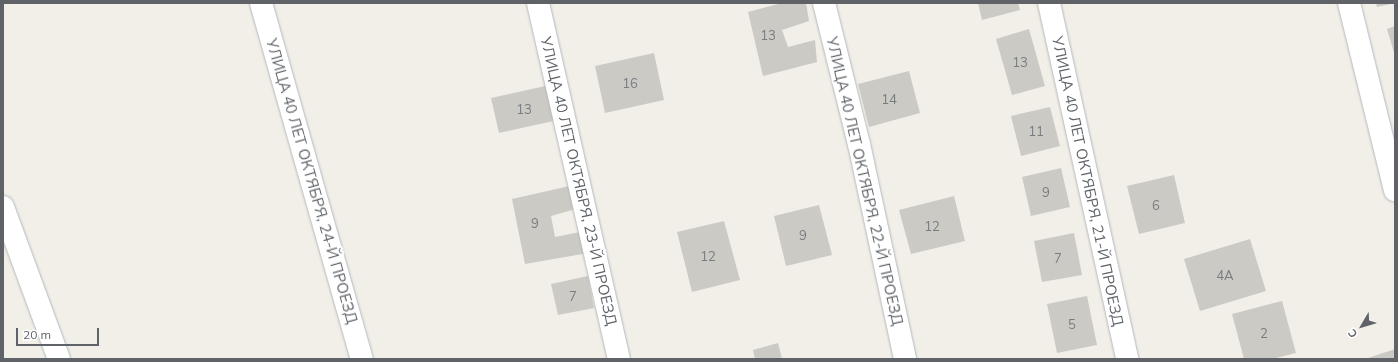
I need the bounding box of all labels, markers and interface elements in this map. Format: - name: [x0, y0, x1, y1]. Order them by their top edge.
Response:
- house number: 13: [760, 27, 776, 43]
- street label: УЛИЦА 40 ЛЕТ ОКТЯБРЯ, 21-Й ПРОЕЗД: [1048, 34, 1128, 328]
- street label: УЛИЦА 40 ЛЕТ ОКТЯБРЯ, 23-Й ПРОЕЗД: [537, 35, 621, 327]
- street label: УЛИЦА 40 ЛЕТ ОКТЯБРЯ, 22-Й ПРОЕЗД: [823, 35, 907, 327]
- street label: УЛИЦА 40 ЛЕТ ОКТЯБРЯ, 24-Й ПРОЕЗД: [263, 36, 361, 326]
- house number: 13: [1012, 54, 1028, 70]
- house number: 16: [622, 75, 638, 91]
- house number: 14: [881, 91, 897, 107]
- house number: 13: [516, 101, 532, 117]
- house number: 11: [1028, 123, 1044, 139]
- house number: 9: [1042, 184, 1050, 200]
- house number: 6: [1152, 197, 1160, 213]
- house number: 9: [531, 215, 539, 231]
- house number: 12: [924, 218, 940, 234]
- house number: 9: [799, 227, 807, 243]
- house number: 12: [700, 248, 716, 264]
- house number: 7: [1054, 250, 1062, 266]
- house number: 4А: [1216, 267, 1234, 283]
- house number: 7: [569, 288, 577, 304]
- north arrow: [1342, 306, 1382, 346]
- house number: 5: [1068, 316, 1076, 332]
- scale bar: [18, 320, 101, 346]
- house number: 2: [1260, 325, 1268, 341]
- text: С: [1345, 326, 1360, 341]
- text: 20 m: [23, 327, 51, 342]

